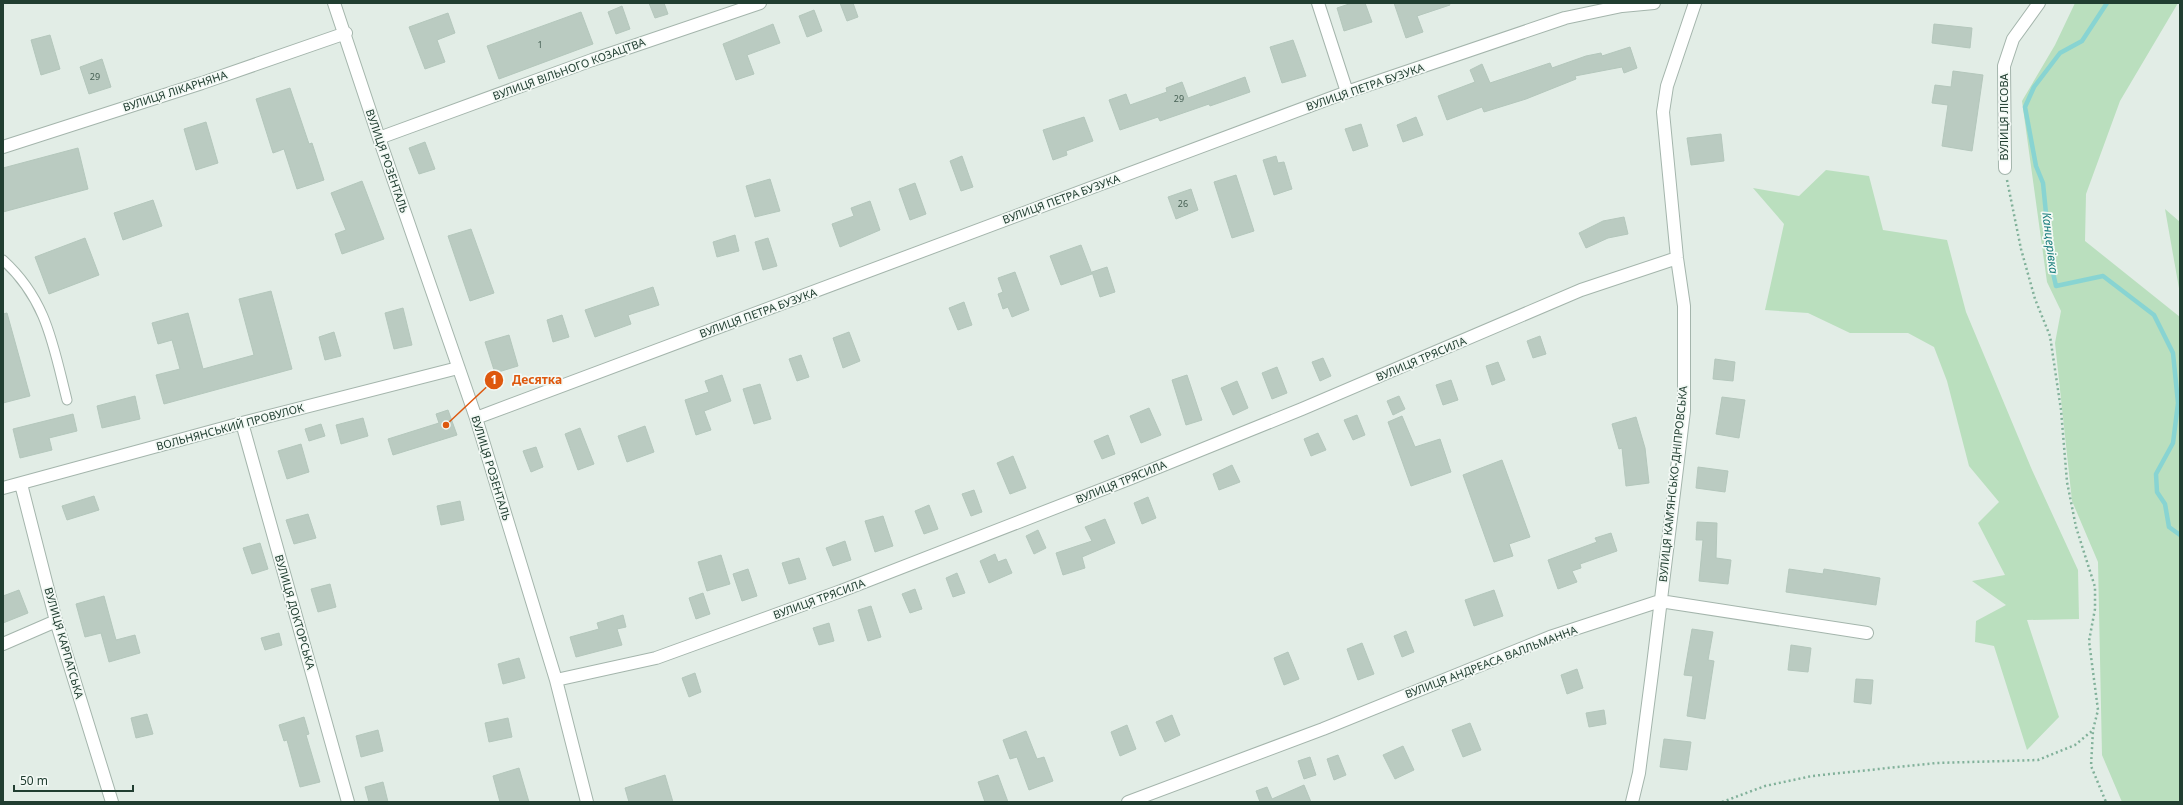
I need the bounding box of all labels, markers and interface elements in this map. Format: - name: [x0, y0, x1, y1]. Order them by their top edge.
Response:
- street label: ВУЛИЦЯ ВІЛЬНОГО КОЗАЦТВА: [490, 34, 648, 103]
- house number: 1: [537, 38, 543, 51]
- street label: ВУЛИЦЯ ПЕТРА БУЗУКА: [1304, 59, 1427, 114]
- street label: ВУЛИЦЯ ЛІКАРНЯНА: [121, 66, 230, 114]
- house number: 29: [90, 70, 100, 83]
- street label: ВУЛИЦЯ ЛІСОВА: [1996, 72, 2011, 161]
- house number: 29: [1174, 92, 1184, 105]
- street label: ВУЛИЦЯ РОЗЕНТАЛЬ: [363, 107, 412, 215]
- street label: ВУЛИЦЯ ПЕТРА БУЗУКА: [1000, 170, 1122, 227]
- house number: 26: [1178, 197, 1188, 210]
- water label: Канцерівка: [2038, 211, 2063, 275]
- street label: ВУЛИЦЯ ПЕТРА БУЗУКА: [697, 284, 819, 341]
- street label: ВУЛИЦЯ ТРЯСИЛА: [1373, 332, 1469, 384]
- callout: Десятка: [484, 368, 570, 392]
- text: 1: [491, 371, 497, 388]
- text: Десятка: [512, 371, 562, 388]
- street label: ВУЛИЦЯ КАМ’ЯНСЬКО-ДНІПРОВСЬКА: [1655, 384, 1690, 583]
- street label: ВОЛЬНЯНСЬКИЙ ПРОВУЛОК: [154, 400, 305, 453]
- street label: ВУЛИЦЯ РОЗЕНТАЛЬ: [468, 413, 515, 523]
- street label: ВУЛИЦЯ ТРЯСИЛА: [1073, 456, 1169, 507]
- street label: ВУЛИЦЯ ДОКТОРСЬКА: [272, 553, 319, 672]
- street label: ВУЛИЦЯ ТРЯСИЛА: [771, 575, 868, 622]
- street label: ВУЛИЦЯ КАРПАТСЬКА: [41, 585, 88, 701]
- street label: ВУЛИЦЯ АНДРЕАСА ВАЛЛЬМАННА: [1403, 621, 1580, 701]
- scale bar: [14, 767, 133, 793]
- text: 50 m: [20, 772, 48, 789]

